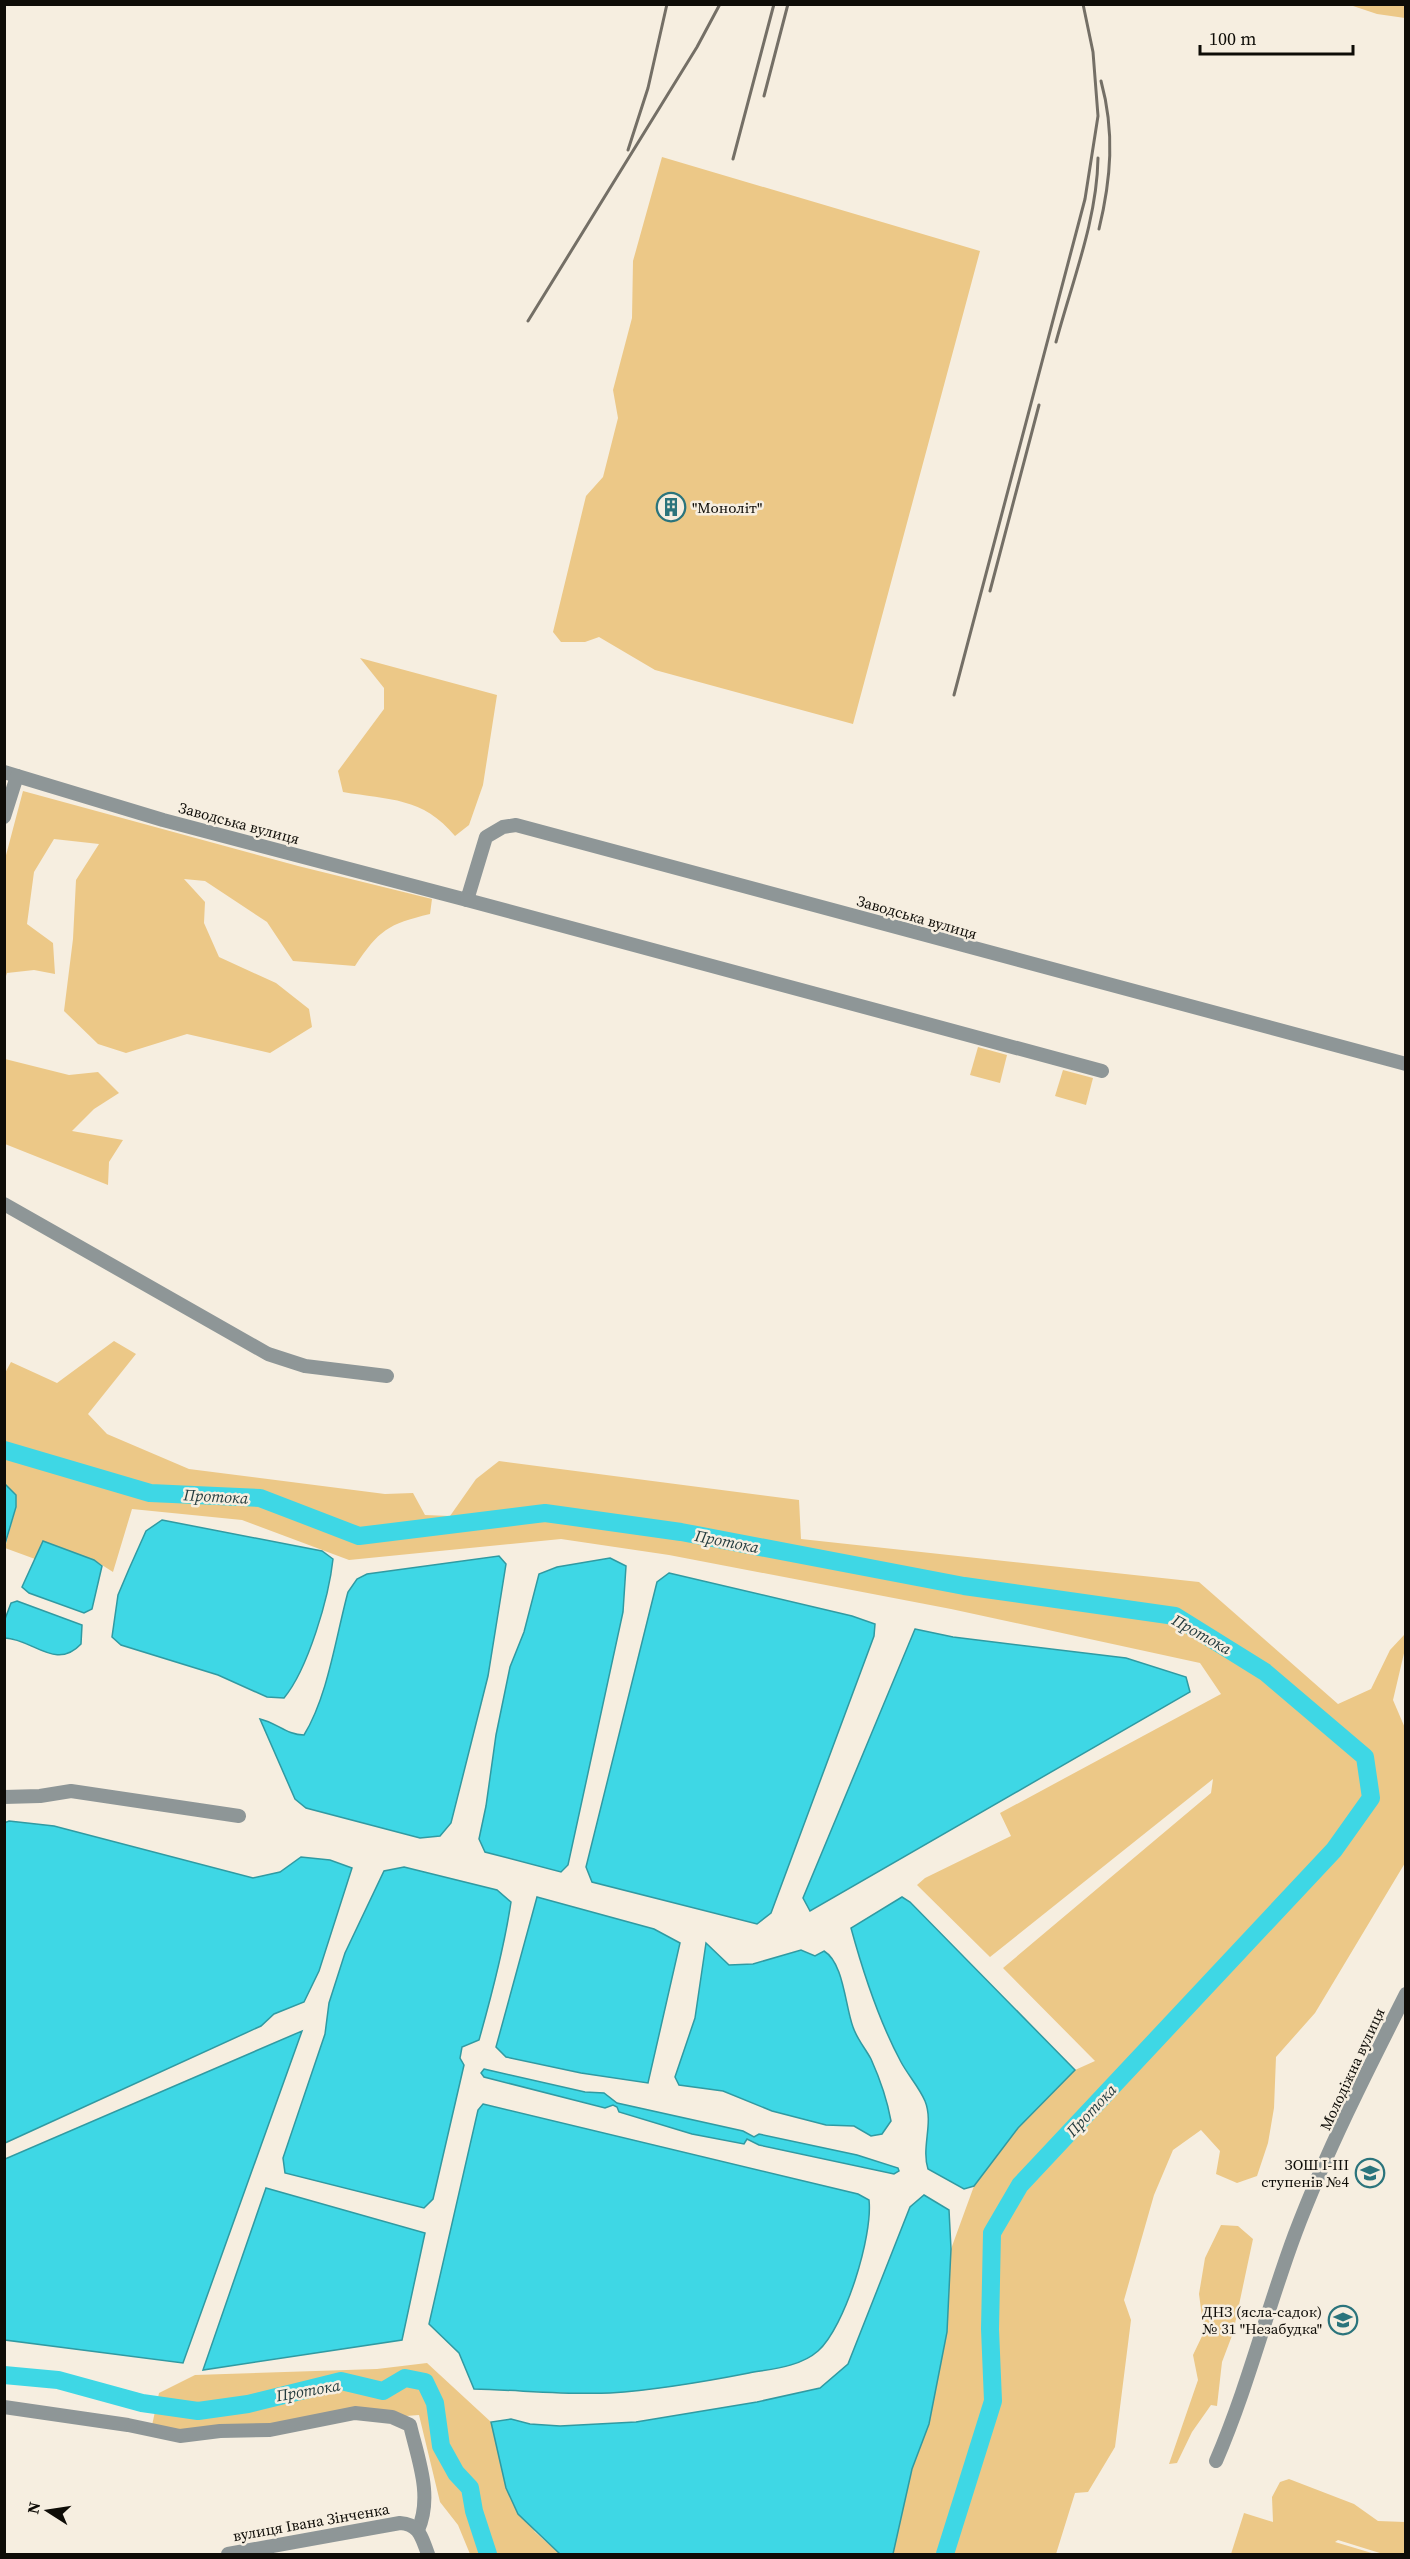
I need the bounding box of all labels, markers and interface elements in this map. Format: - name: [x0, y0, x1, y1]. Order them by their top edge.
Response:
- scale bar: [1200, 18, 1353, 56]
- text: 100 m: [1209, 26, 1256, 51]
- building icon: "Моноліт": [655, 491, 687, 523]
- place label: "Моноліт": [692, 497, 762, 518]
- street label: Заводська вулиця: [176, 797, 302, 849]
- street label: Заводська вулиця: [854, 890, 980, 944]
- water label: Протока: [182, 1483, 250, 1509]
- water label: Протока: [692, 1524, 762, 1558]
- water label: Протока: [1167, 1608, 1236, 1660]
- street label: Молодіжна вулиця: [1314, 2004, 1390, 2134]
- water label: Протока: [1060, 2078, 1122, 2142]
- place label: ЗОШ І-ІІІ ступенів №4: [1261, 2154, 1349, 2192]
- school or university icon: ЗОШ І-ІІІ ступенів №4: [1354, 2157, 1386, 2189]
- place label: ДНЗ (ясла-садок) № 31 "Незабудка": [1202, 2301, 1322, 2339]
- school or university icon: ДНЗ (ясла-садок) № 31 "Незабудка": [1327, 2304, 1359, 2336]
- water label: Протока: [273, 2373, 342, 2407]
- north arrow: [18, 2481, 78, 2541]
- street label: вулиця Івана Зінченка: [231, 2498, 391, 2546]
- text: N: [21, 2500, 45, 2516]

